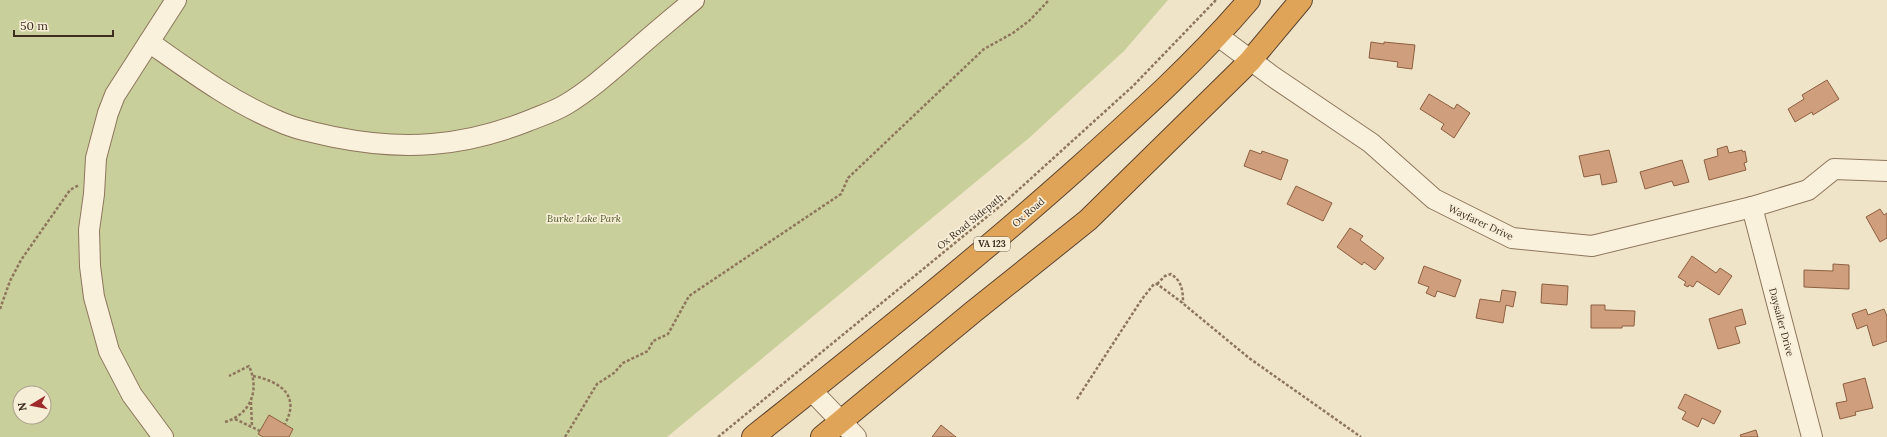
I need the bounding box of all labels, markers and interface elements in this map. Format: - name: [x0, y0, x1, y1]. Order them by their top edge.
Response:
- scale bar: [14, 12, 113, 38]
- text: 50 m: [20, 18, 48, 33]
- street label: Ox Road Sidepath: [934, 190, 1006, 252]
- street label: Ox Road: [1009, 195, 1047, 230]
- street label: Wayfarer Drive: [1446, 202, 1516, 243]
- park label: Burke Lake Park: [547, 212, 621, 225]
- road number: VA 123: [974, 237, 1010, 251]
- street label: Daysailer Drive: [1766, 286, 1797, 358]
- north arrow: [12, 385, 52, 425]
- text: N: [14, 401, 30, 412]

